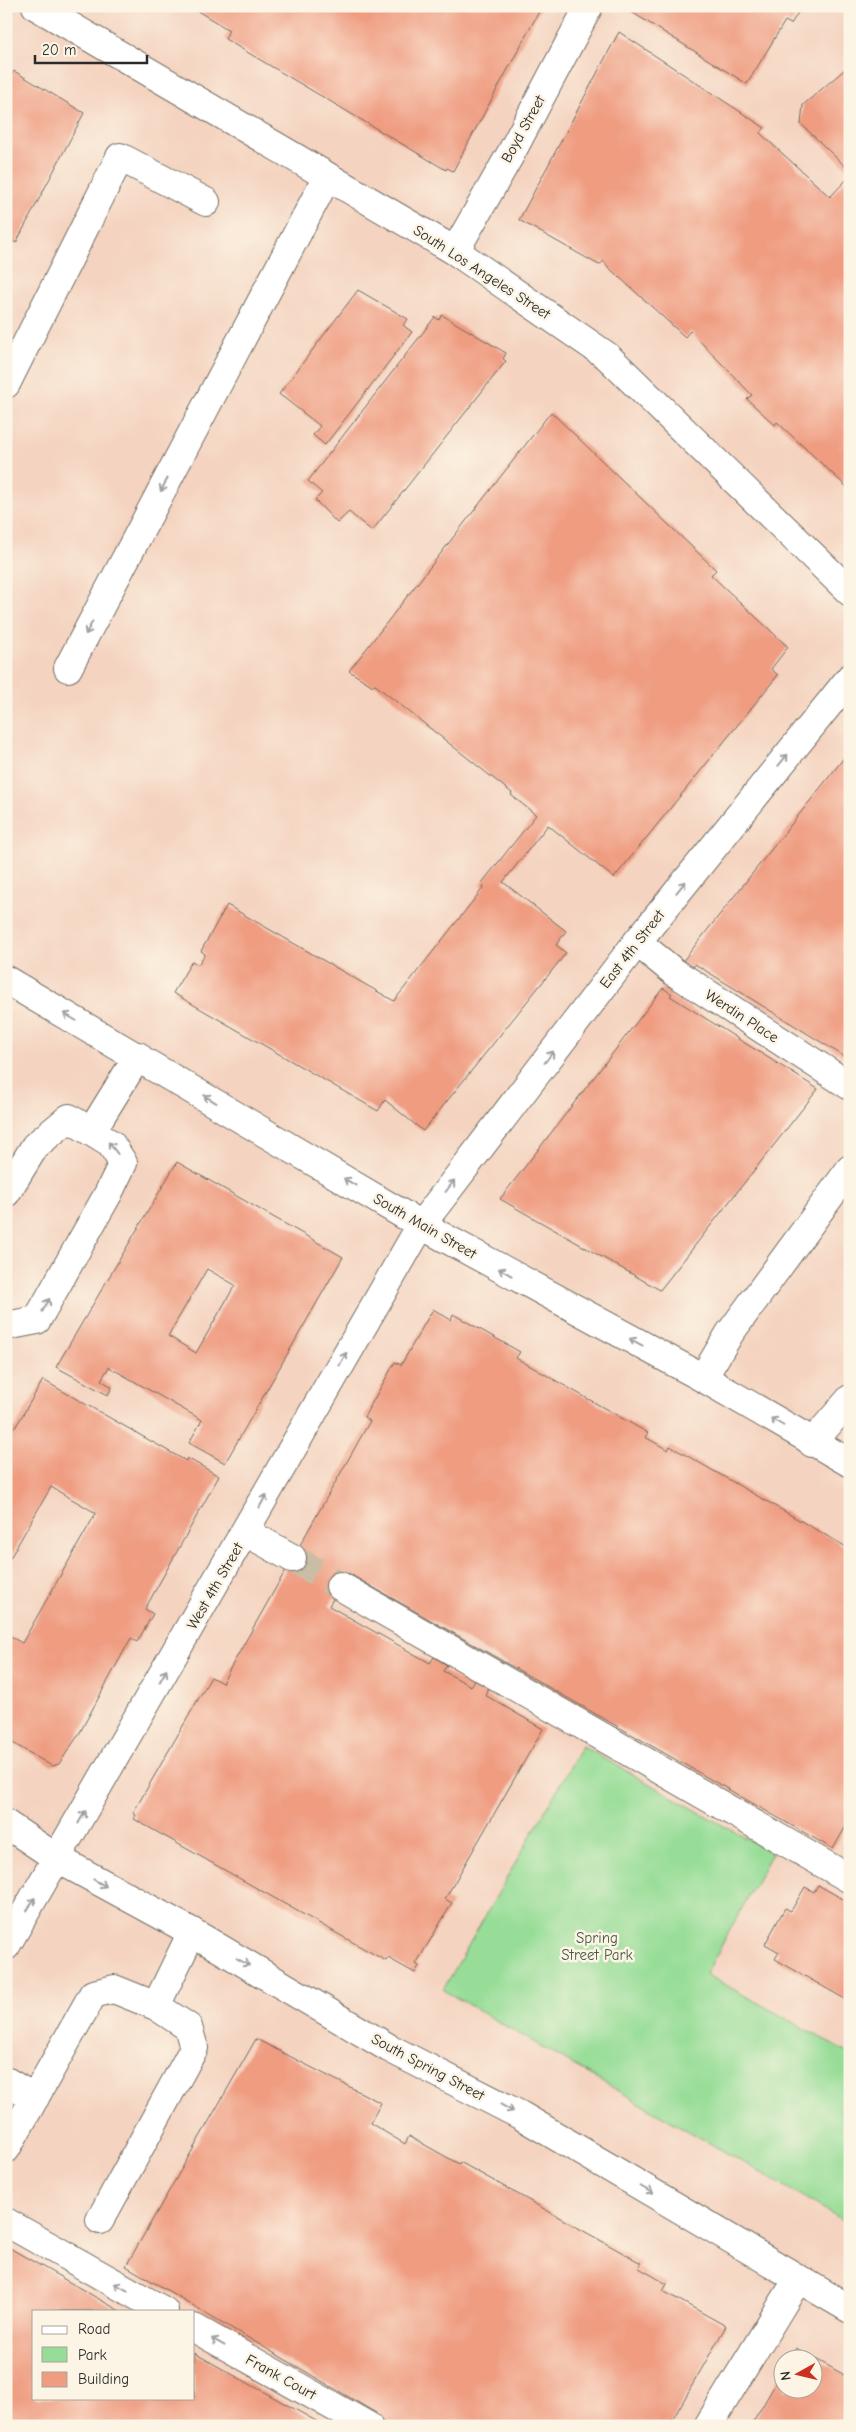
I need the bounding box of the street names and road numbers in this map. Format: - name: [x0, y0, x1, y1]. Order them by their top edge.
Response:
- street label: Boyd Street: [497, 92, 549, 166]
- street label: South Los Angeles Street: [410, 221, 554, 323]
- street label: East 4th Street: [596, 906, 669, 992]
- street label: Werdin Place: [702, 986, 782, 1047]
- street label: South Main Street: [370, 1189, 480, 1263]
- street label: West 4th Street: [183, 1539, 247, 1633]
- street label: South Spring Street: [368, 2030, 488, 2105]
- street label: Frank Court: [243, 2350, 320, 2404]

